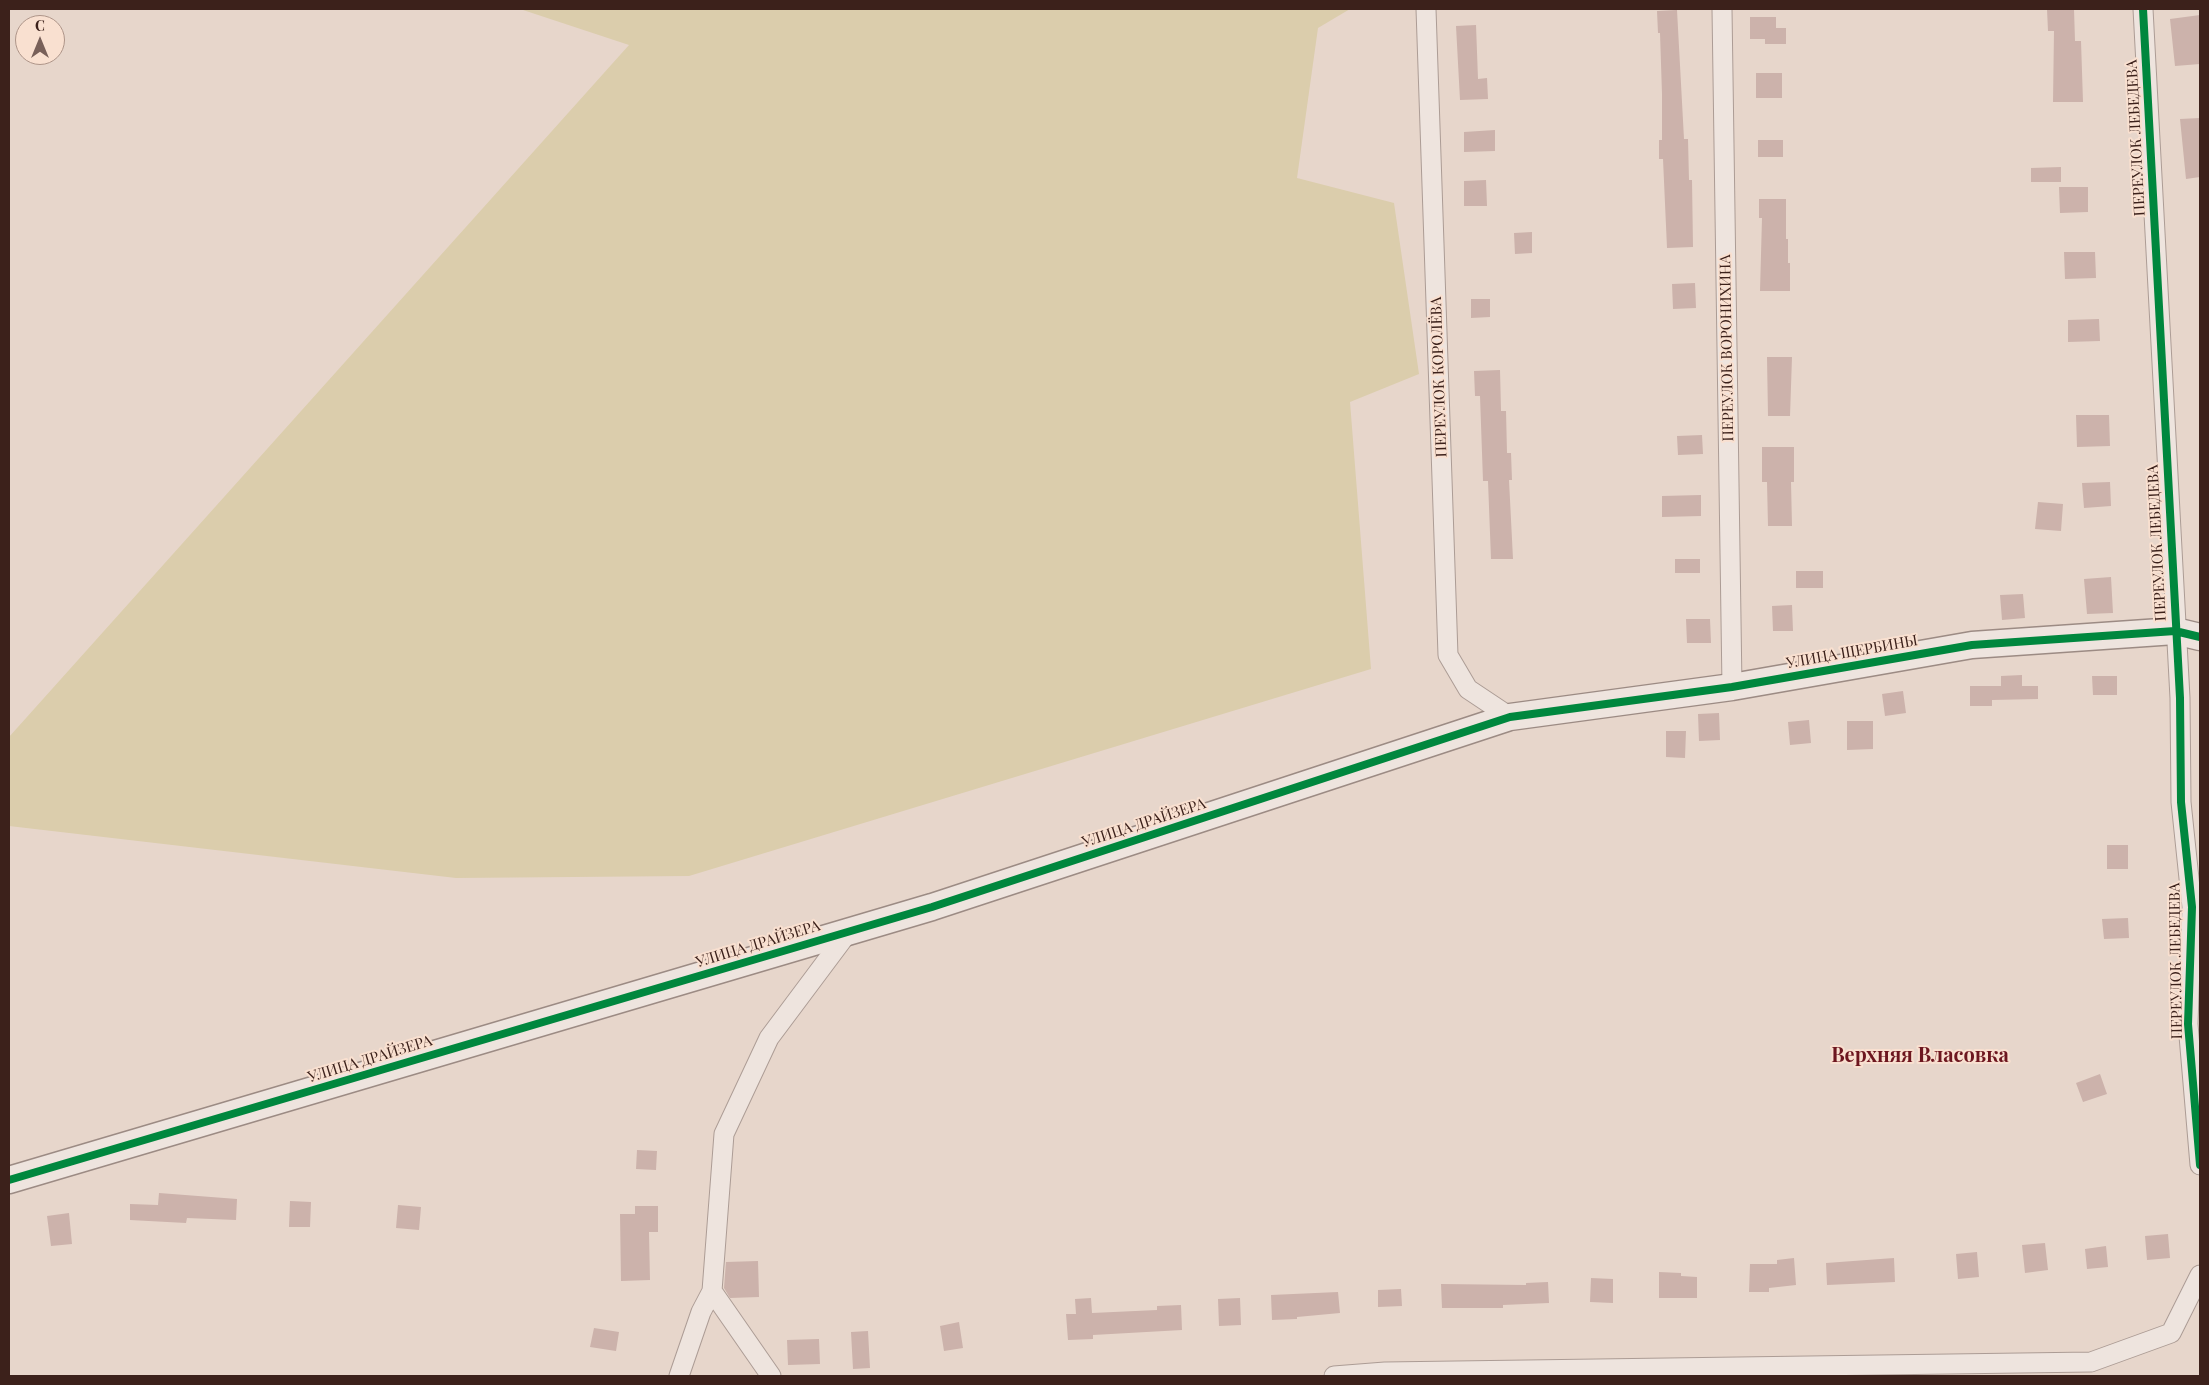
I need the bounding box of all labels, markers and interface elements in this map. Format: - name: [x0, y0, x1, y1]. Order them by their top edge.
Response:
- north arrow: [15, 15, 65, 65]
- text: С: [35, 16, 45, 35]
- street label: ПЕРЕУЛОК ЛЕБЕДЕВА: [2123, 59, 2149, 217]
- street label: ПЕРЕУЛОК ВОРОНИХИНА: [1716, 254, 1738, 442]
- street label: ПЕРЕУЛОК КОРОЛЁВА: [1427, 296, 1451, 458]
- street label: ПЕРЕУЛОК ЛЕБЕДЕВА: [2144, 464, 2170, 622]
- street label: УЛИЦА ЩЕРБИНЫ: [1785, 632, 1919, 672]
- street label: УЛИЦА ДРАЙЗЕРА: [1080, 795, 1208, 851]
- street label: ПЕРЕУЛОК ЛЕБЕДЕВА: [2166, 882, 2186, 1040]
- street label: УЛИЦА ДРАЙЗЕРА: [694, 917, 822, 971]
- street label: УЛИЦА ДРАЙЗЕРА: [306, 1032, 434, 1086]
- district label: Верхняя Власовка: [1831, 1044, 2009, 1068]

